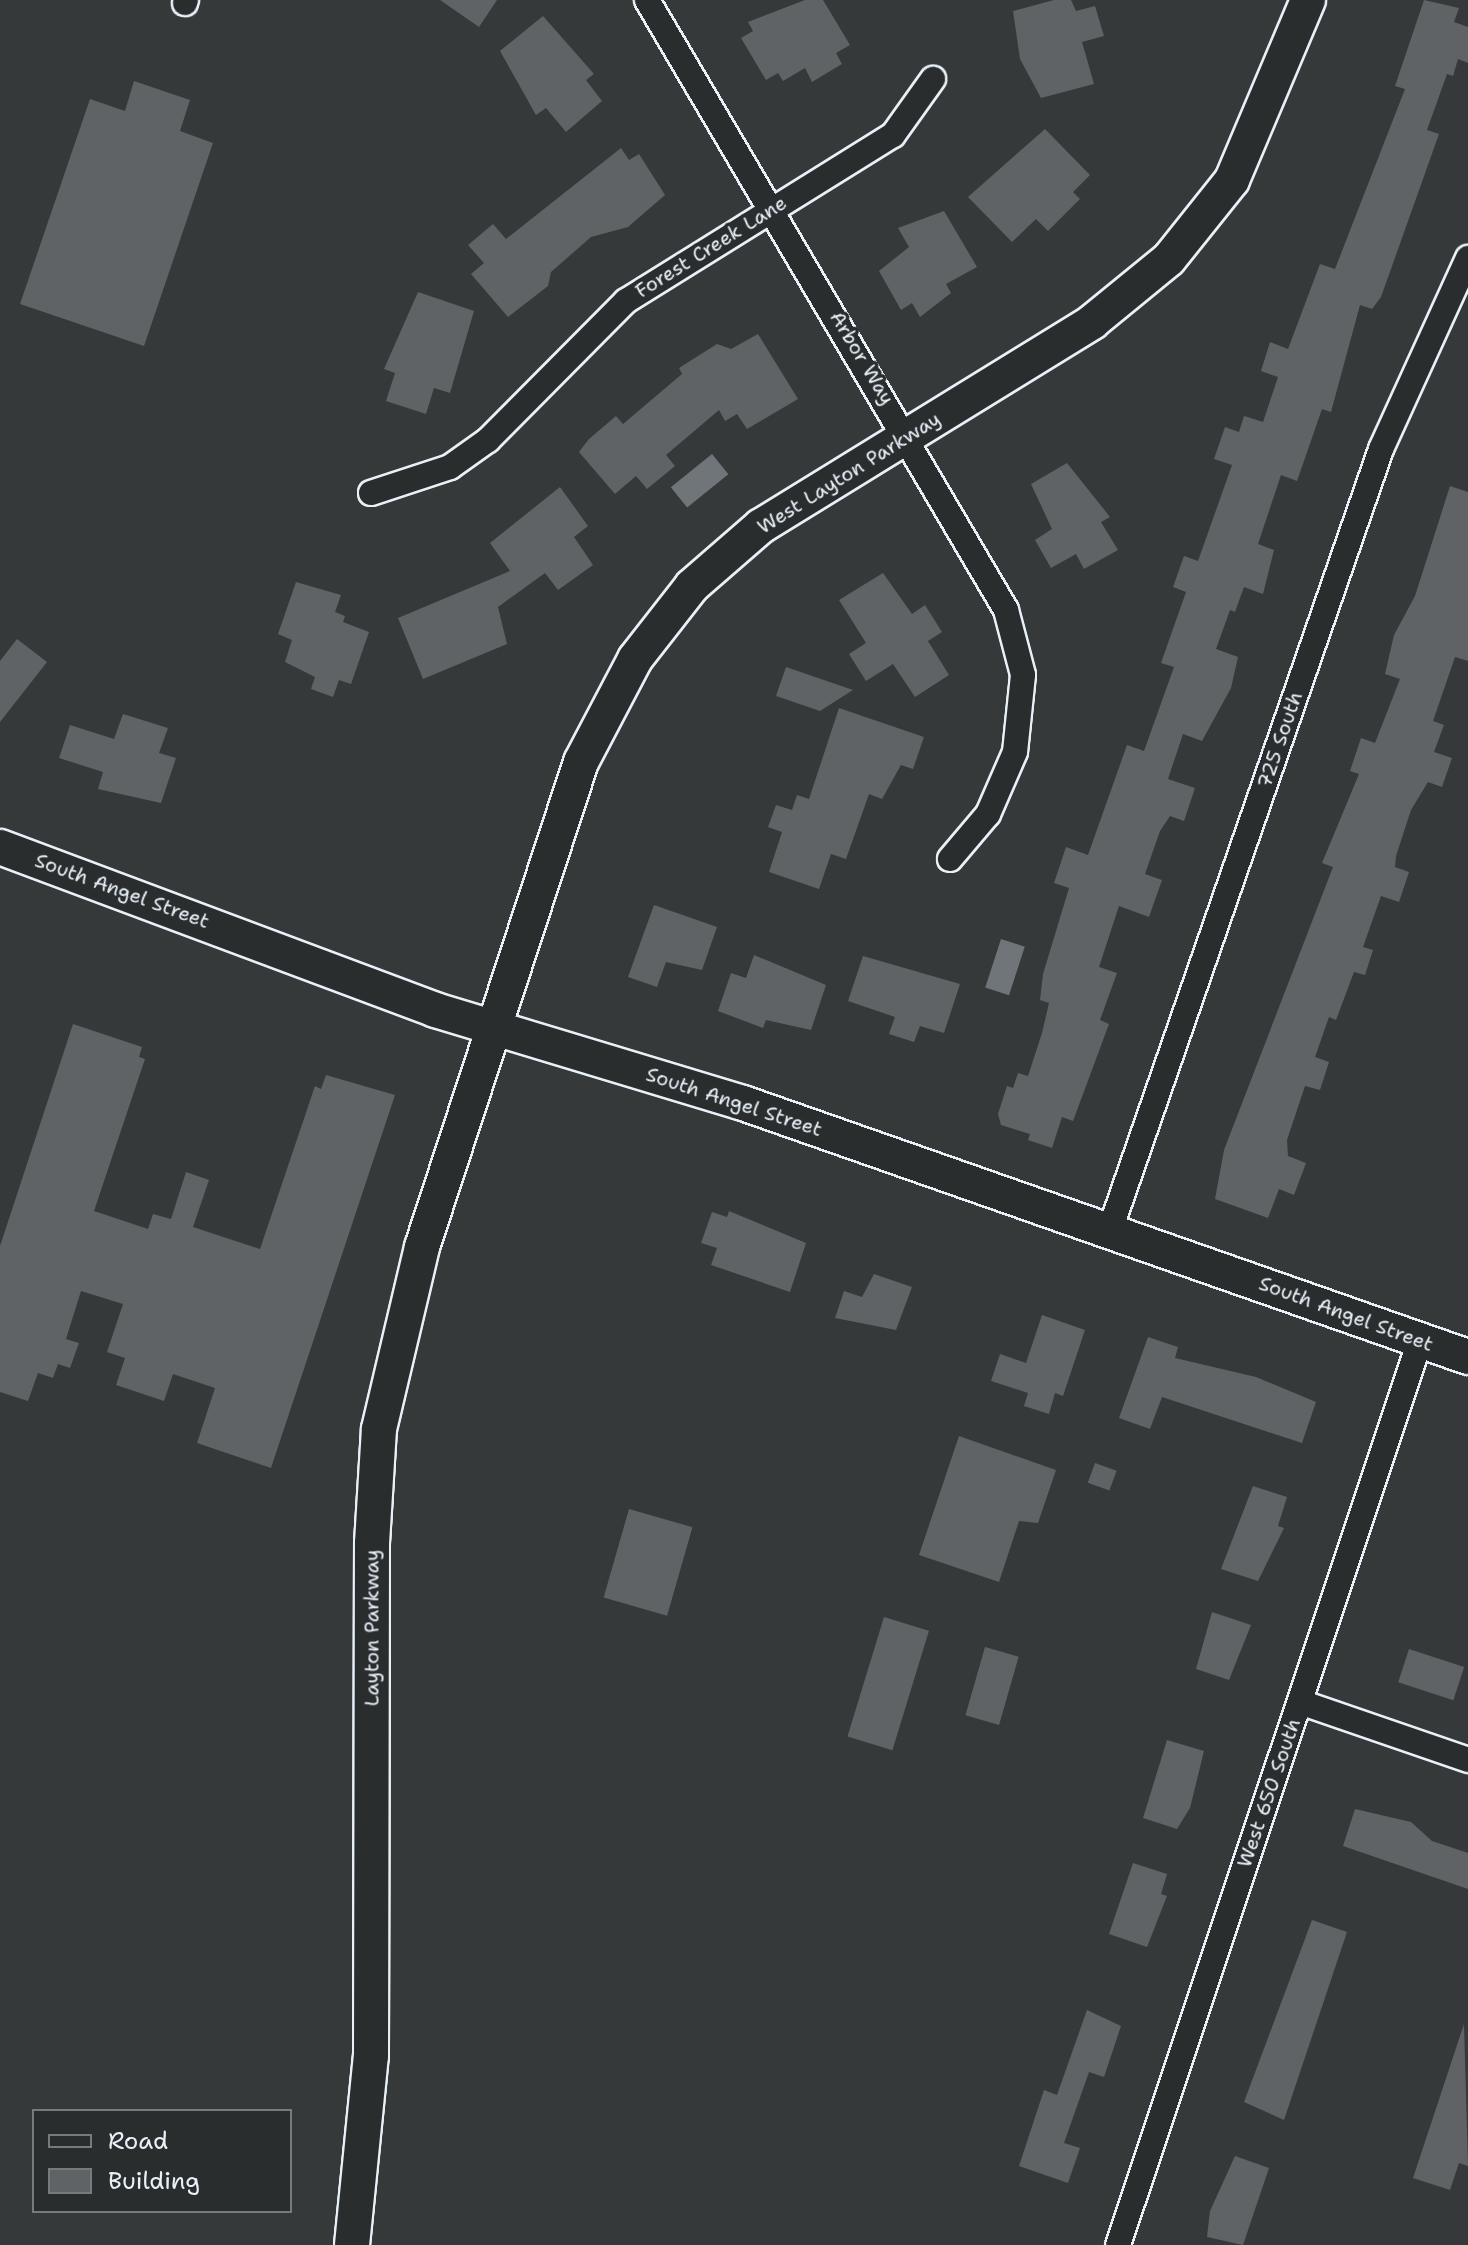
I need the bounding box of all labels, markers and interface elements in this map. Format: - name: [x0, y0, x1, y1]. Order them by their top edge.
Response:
- street label: Forest Creek Lane: [631, 191, 791, 303]
- street label: Arbor Way: [825, 307, 899, 409]
- street label: West Layton Parkway: [753, 407, 945, 539]
- street label: 725 South: [1252, 689, 1308, 791]
- street label: South Angel Street: [32, 848, 212, 934]
- street label: South Angel Street: [643, 1062, 825, 1142]
- street label: South Angel Street: [1256, 1271, 1436, 1357]
- street label: Layton Parkway: [360, 1550, 384, 1706]
- street label: West 650 South: [1232, 1715, 1306, 1871]
- legend: [32, 2109, 292, 2213]
- text: Road: [108, 2125, 168, 2157]
- text: Building: [108, 2165, 200, 2197]

